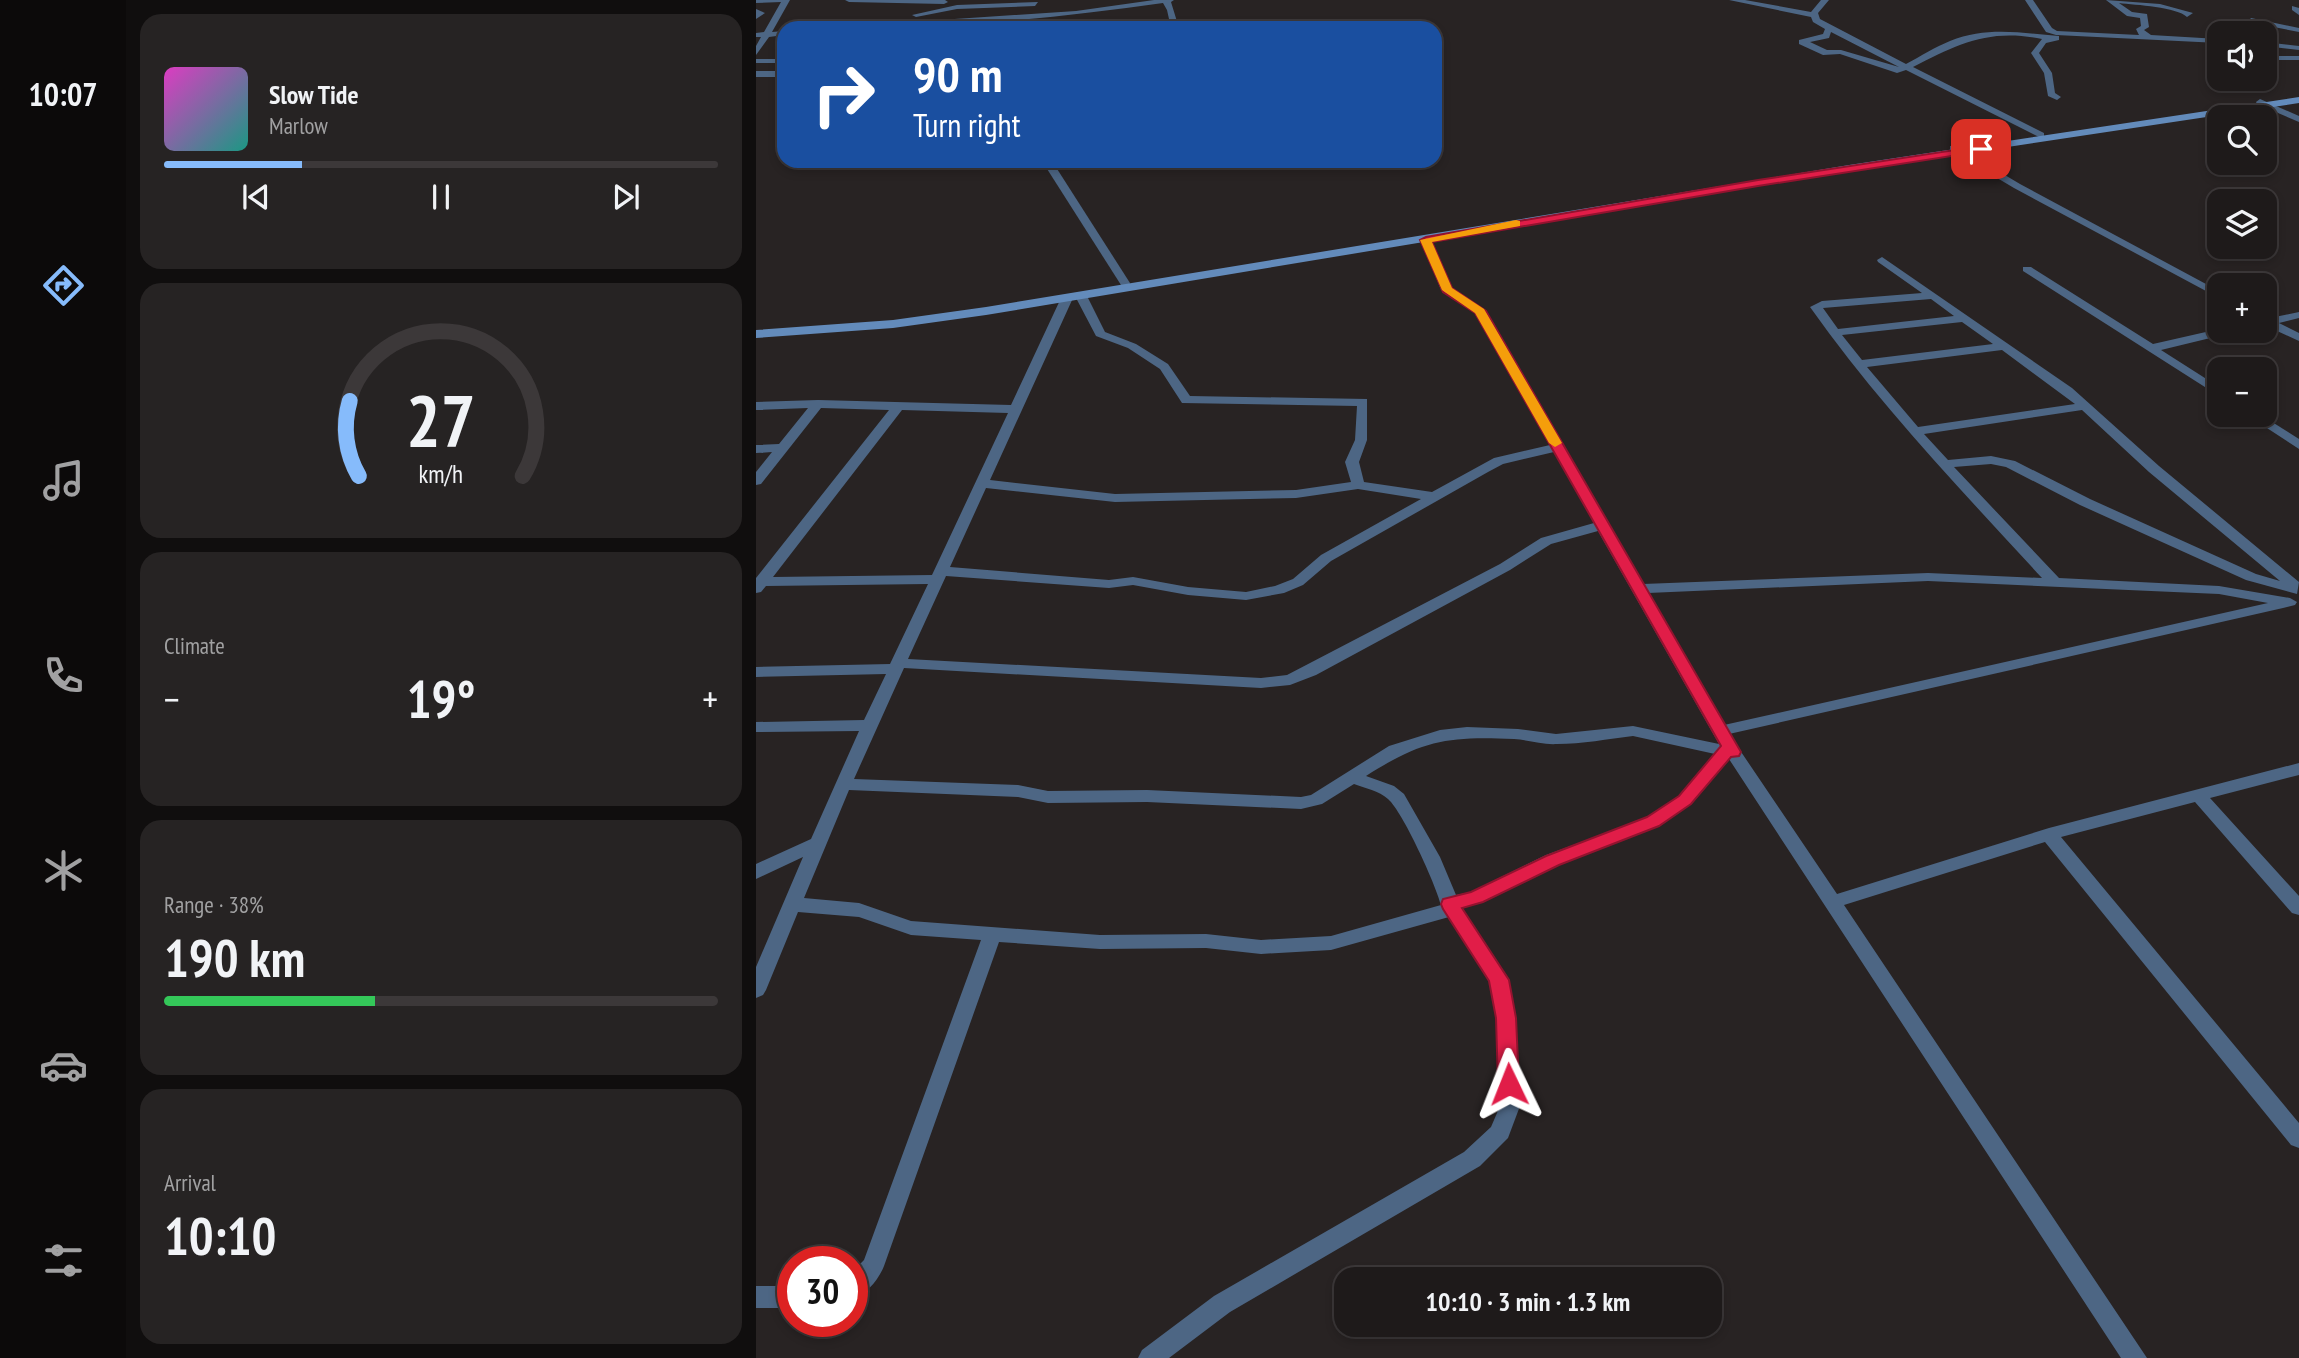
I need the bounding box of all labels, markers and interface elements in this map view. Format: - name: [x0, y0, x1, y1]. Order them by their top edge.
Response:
- map controls: [2207, 21, 2277, 427]
- button: sound: [2207, 21, 2277, 91]
- text: 90 m: [913, 42, 1002, 106]
- icon: right: [798, 49, 889, 140]
- text: 10:07: [28, 73, 98, 115]
- text: Slow Tide: [269, 78, 359, 111]
- text: Turn right: [913, 104, 1021, 146]
- button: search: [2207, 105, 2277, 175]
- text: Marlow: [269, 111, 328, 140]
- pin: [1951, 119, 2011, 179]
- icon: arrive: [1962, 130, 2000, 168]
- icon: previous: [237, 178, 275, 216]
- icon: pause: [422, 178, 460, 216]
- icon: next: [607, 178, 645, 216]
- button: layers: [2207, 189, 2277, 259]
- icon: directions: [39, 261, 88, 310]
- button: +: [2207, 273, 2277, 343]
- button: −: [2207, 357, 2277, 427]
- text: 27: [406, 373, 476, 467]
- icon: music: [39, 456, 88, 505]
- text: km/h: [419, 458, 463, 490]
- text: Climate: [164, 631, 225, 660]
- icon: phone: [39, 651, 88, 700]
- text: 19°: [407, 665, 475, 732]
- text: −: [164, 674, 180, 723]
- text: +: [702, 674, 718, 723]
- icon: climate: [39, 846, 88, 895]
- text: Range · 38%: [164, 890, 264, 919]
- text: 190 km: [164, 924, 305, 991]
- icon: car: [39, 1041, 88, 1090]
- position arrow: [1472, 1047, 1546, 1121]
- text: Arrival: [164, 1168, 216, 1197]
- text: 10:10: [164, 1202, 276, 1269]
- icon: filters: [39, 1236, 88, 1285]
- speed limit sign: 30: [777, 1246, 868, 1337]
- text: 10:10 · 3 min · 1.3 km: [1426, 1285, 1630, 1318]

